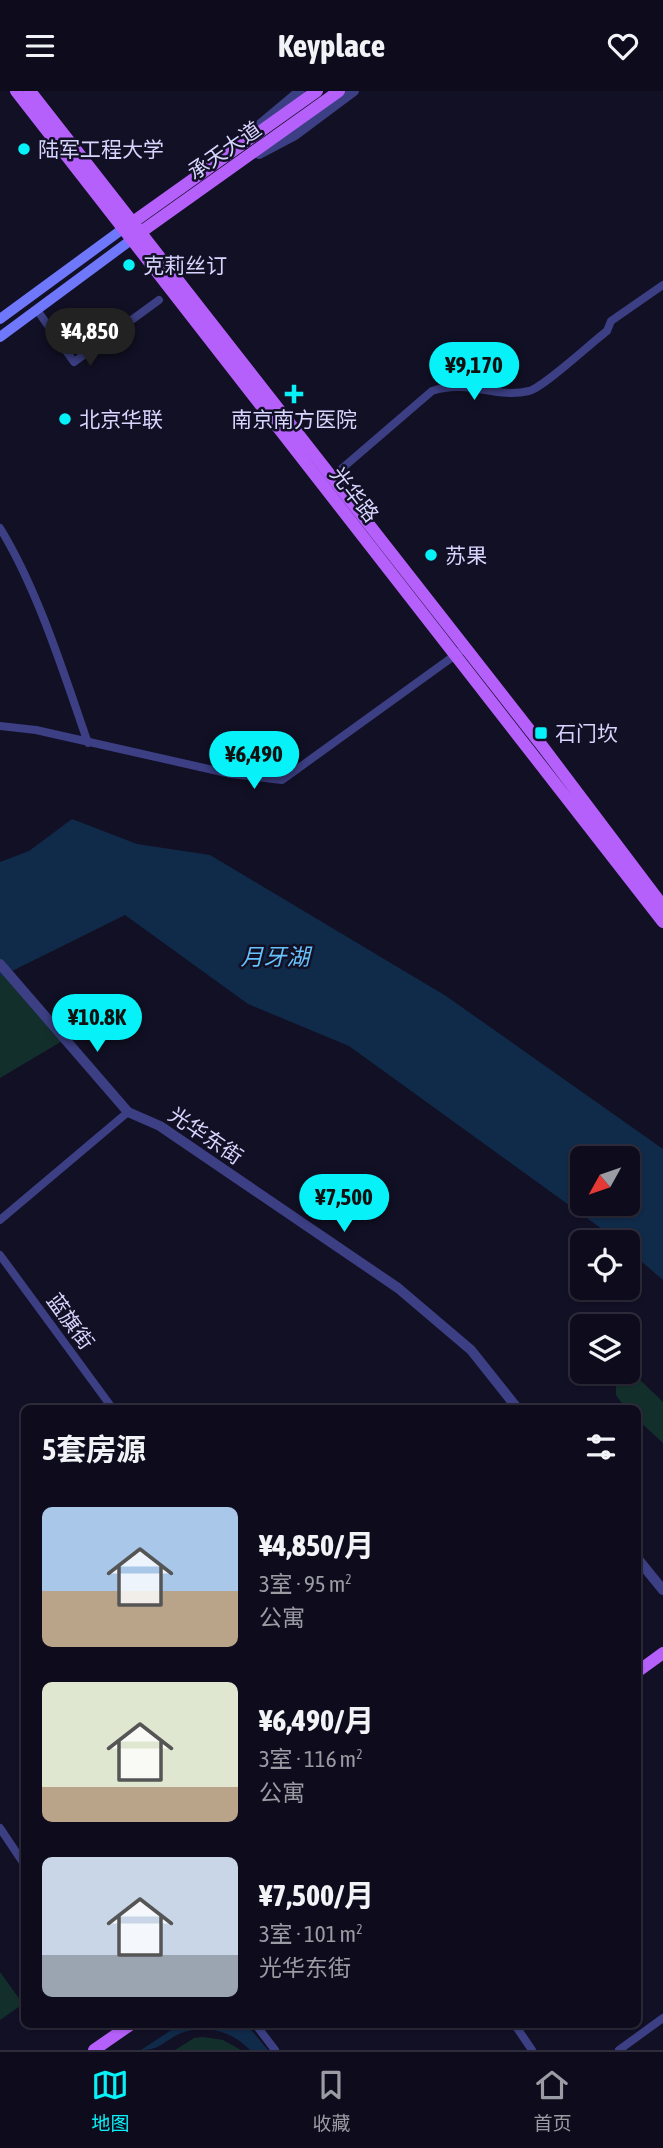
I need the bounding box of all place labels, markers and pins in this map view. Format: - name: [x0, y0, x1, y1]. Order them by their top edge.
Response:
- place label: 陆军工程大学: [38, 137, 164, 161]
- marker: 陆军工程大学: [16, 141, 32, 157]
- place label: 克莉丝订: [143, 253, 227, 277]
- marker: 克莉丝订: [121, 257, 137, 273]
- pin: ¥4,850: [33, 309, 147, 368]
- pin: ¥9,170: [417, 343, 531, 402]
- marker: 南京南方医院: [284, 384, 304, 404]
- place label: 北京华联: [79, 407, 163, 431]
- place label: 南京南方医院: [231, 407, 357, 431]
- marker: 北京华联: [57, 411, 73, 427]
- place label: 苏果: [445, 543, 487, 567]
- marker: 苏果: [423, 547, 439, 563]
- place label: 石门坎: [555, 721, 618, 745]
- marker: 石门坎: [533, 725, 549, 741]
- pin: ¥6,490: [197, 731, 311, 791]
- pin: ¥10.8K: [40, 995, 154, 1054]
- pin: ¥7,500: [287, 1175, 401, 1234]

